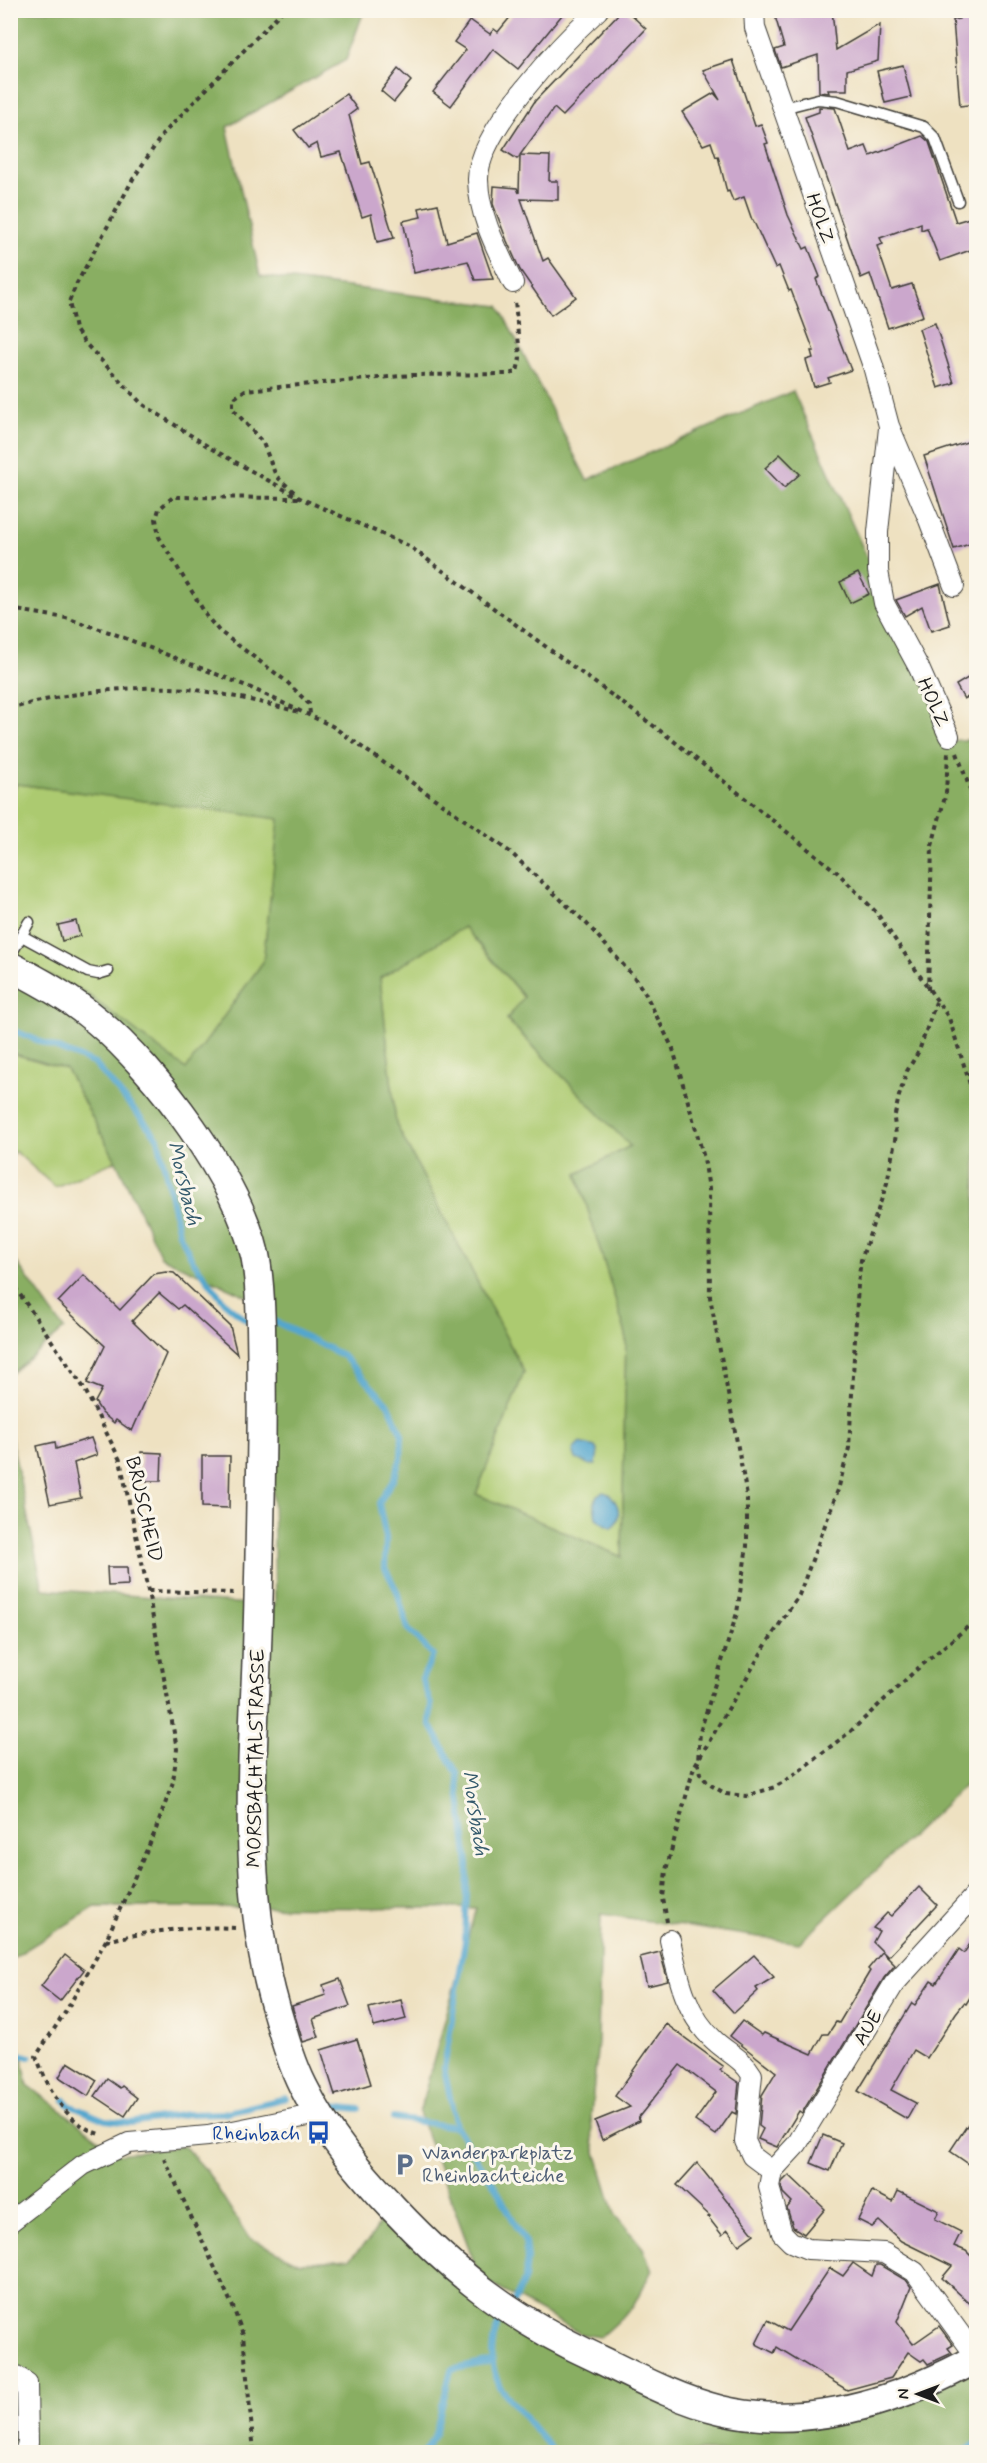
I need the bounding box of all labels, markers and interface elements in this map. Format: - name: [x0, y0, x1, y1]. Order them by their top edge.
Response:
- street label: HOLZ: [798, 190, 841, 248]
- street label: HOLZ: [910, 674, 956, 732]
- water label: Morsbach: [160, 1138, 208, 1229]
- street label: BRUSCHEID: [118, 1454, 169, 1565]
- street label: MORSBACHTALSTRASSE: [241, 1648, 272, 1868]
- water label: Morsbach: [454, 1769, 496, 1858]
- street label: AUE: [847, 2005, 889, 2051]
- bus stop icon: Rheinbach: [305, 2120, 331, 2146]
- place label: Rheinbach: [212, 2121, 300, 2148]
- place label: Wanderparkplatz Rheinbachteiche: [422, 2140, 574, 2190]
- parking icon: Wanderparkplatz Rheinbachteiche: [391, 2151, 417, 2177]
- north arrow: [888, 2364, 948, 2424]
- text: N: [894, 2389, 915, 2399]

